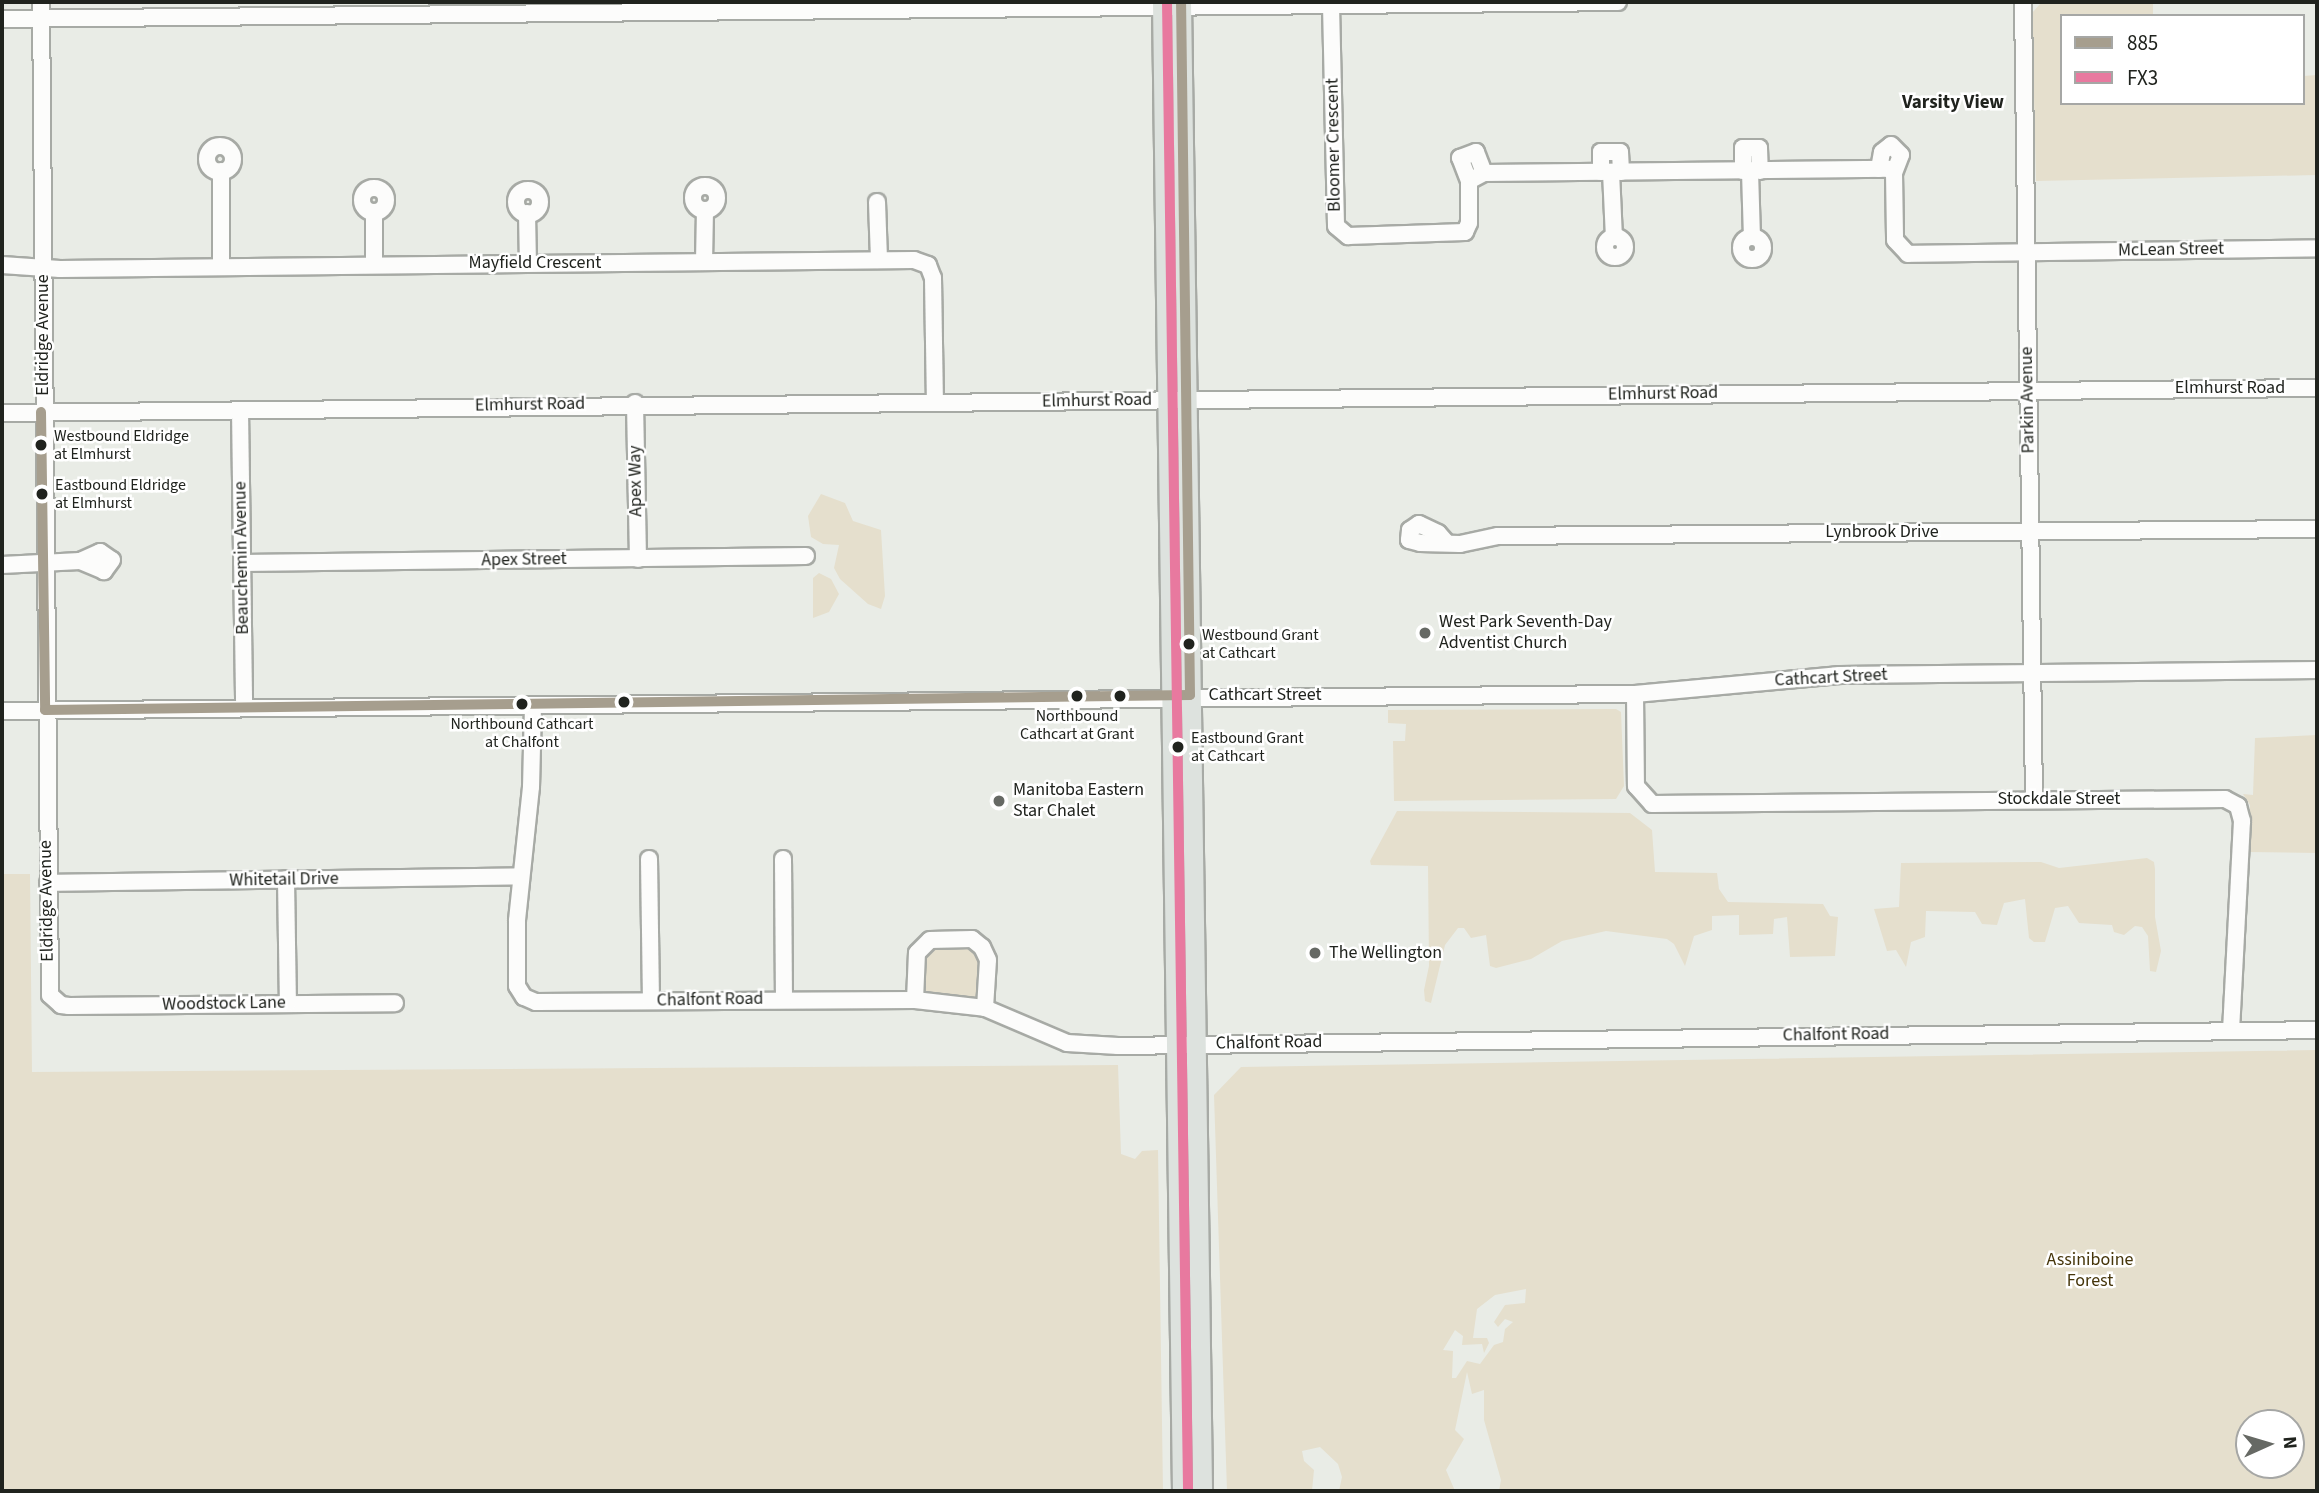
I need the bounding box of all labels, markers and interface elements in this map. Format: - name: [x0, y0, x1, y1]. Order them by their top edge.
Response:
- legend: [2060, 14, 2305, 105]
- text: 885: [2127, 28, 2158, 58]
- text: FX3: [2127, 63, 2158, 93]
- street label: Bloomer Crescent: [1322, 78, 1346, 212]
- district label: Varsity View: [1902, 92, 2004, 114]
- street label: McLean Street: [2118, 238, 2224, 262]
- street label: Mayfield Crescent: [469, 252, 601, 274]
- street label: Eldridge Avenue: [32, 274, 54, 396]
- street label: Parkin Avenue: [2016, 346, 2040, 454]
- street label: Elmhurst Road: [2175, 377, 2285, 399]
- street label: Elmhurst Road: [1608, 382, 1718, 406]
- street label: Elmhurst Road: [1042, 389, 1152, 413]
- street label: Elmhurst Road: [475, 393, 585, 417]
- place label: Westbound Eldridge at Elmhurst: [54, 426, 189, 464]
- marker: Westbound Eldridge at Elmhurst: [34, 438, 48, 452]
- street label: Apex Way: [625, 445, 647, 517]
- place label: Eastbound Eldridge at Elmhurst: [55, 475, 186, 513]
- street label: Beauchemin Avenue: [230, 481, 254, 635]
- marker: Eastbound Eldridge at Elmhurst: [35, 487, 49, 501]
- street label: Lynbrook Drive: [1825, 521, 1939, 543]
- street label: Apex Street: [481, 548, 567, 572]
- place label: West Park Seventh-Day Adventist Church: [1439, 612, 1612, 654]
- place label: Westbound Grant at Cathcart: [1202, 625, 1319, 663]
- marker: West Park Seventh-Day Adventist Church: [1417, 625, 1433, 641]
- marker: Westbound Grant at Cathcart: [1182, 637, 1196, 651]
- street label: Cathcart Street: [1774, 664, 1888, 692]
- street label: Cathcart Street: [1208, 684, 1322, 706]
- marker: Northbound Cathcart at Grant: [1070, 689, 1084, 703]
- unlabelled marker: [1113, 689, 1127, 703]
- unlabelled marker: [617, 695, 631, 709]
- marker: Northbound Cathcart at Chalfont: [515, 697, 529, 711]
- place label: Northbound Cathcart at Grant: [1020, 706, 1134, 744]
- place label: Northbound Cathcart at Chalfont: [451, 714, 593, 752]
- place label: Eastbound Grant at Cathcart: [1191, 728, 1304, 766]
- marker: Eastbound Grant at Cathcart: [1171, 740, 1185, 754]
- place label: Manitoba Eastern Star Chalet: [1013, 780, 1144, 822]
- street label: Stockdale Street: [1998, 788, 2120, 810]
- marker: Manitoba Eastern Star Chalet: [991, 793, 1007, 809]
- street label: Eldridge Avenue: [35, 840, 59, 962]
- street label: Whitetail Drive: [229, 868, 339, 892]
- place label: The Wellington: [1329, 942, 1442, 964]
- marker: The Wellington: [1307, 945, 1323, 961]
- street label: Chalfont Road: [656, 988, 764, 1012]
- street label: Woodstock Lane: [162, 992, 286, 1016]
- street label: Chalfont Road: [1782, 1023, 1890, 1047]
- street label: Chalfont Road: [1215, 1031, 1323, 1055]
- park label: Assiniboine Forest: [2047, 1250, 2133, 1292]
- north arrow: [2235, 1409, 2305, 1479]
- text: N: [2276, 1435, 2303, 1450]

